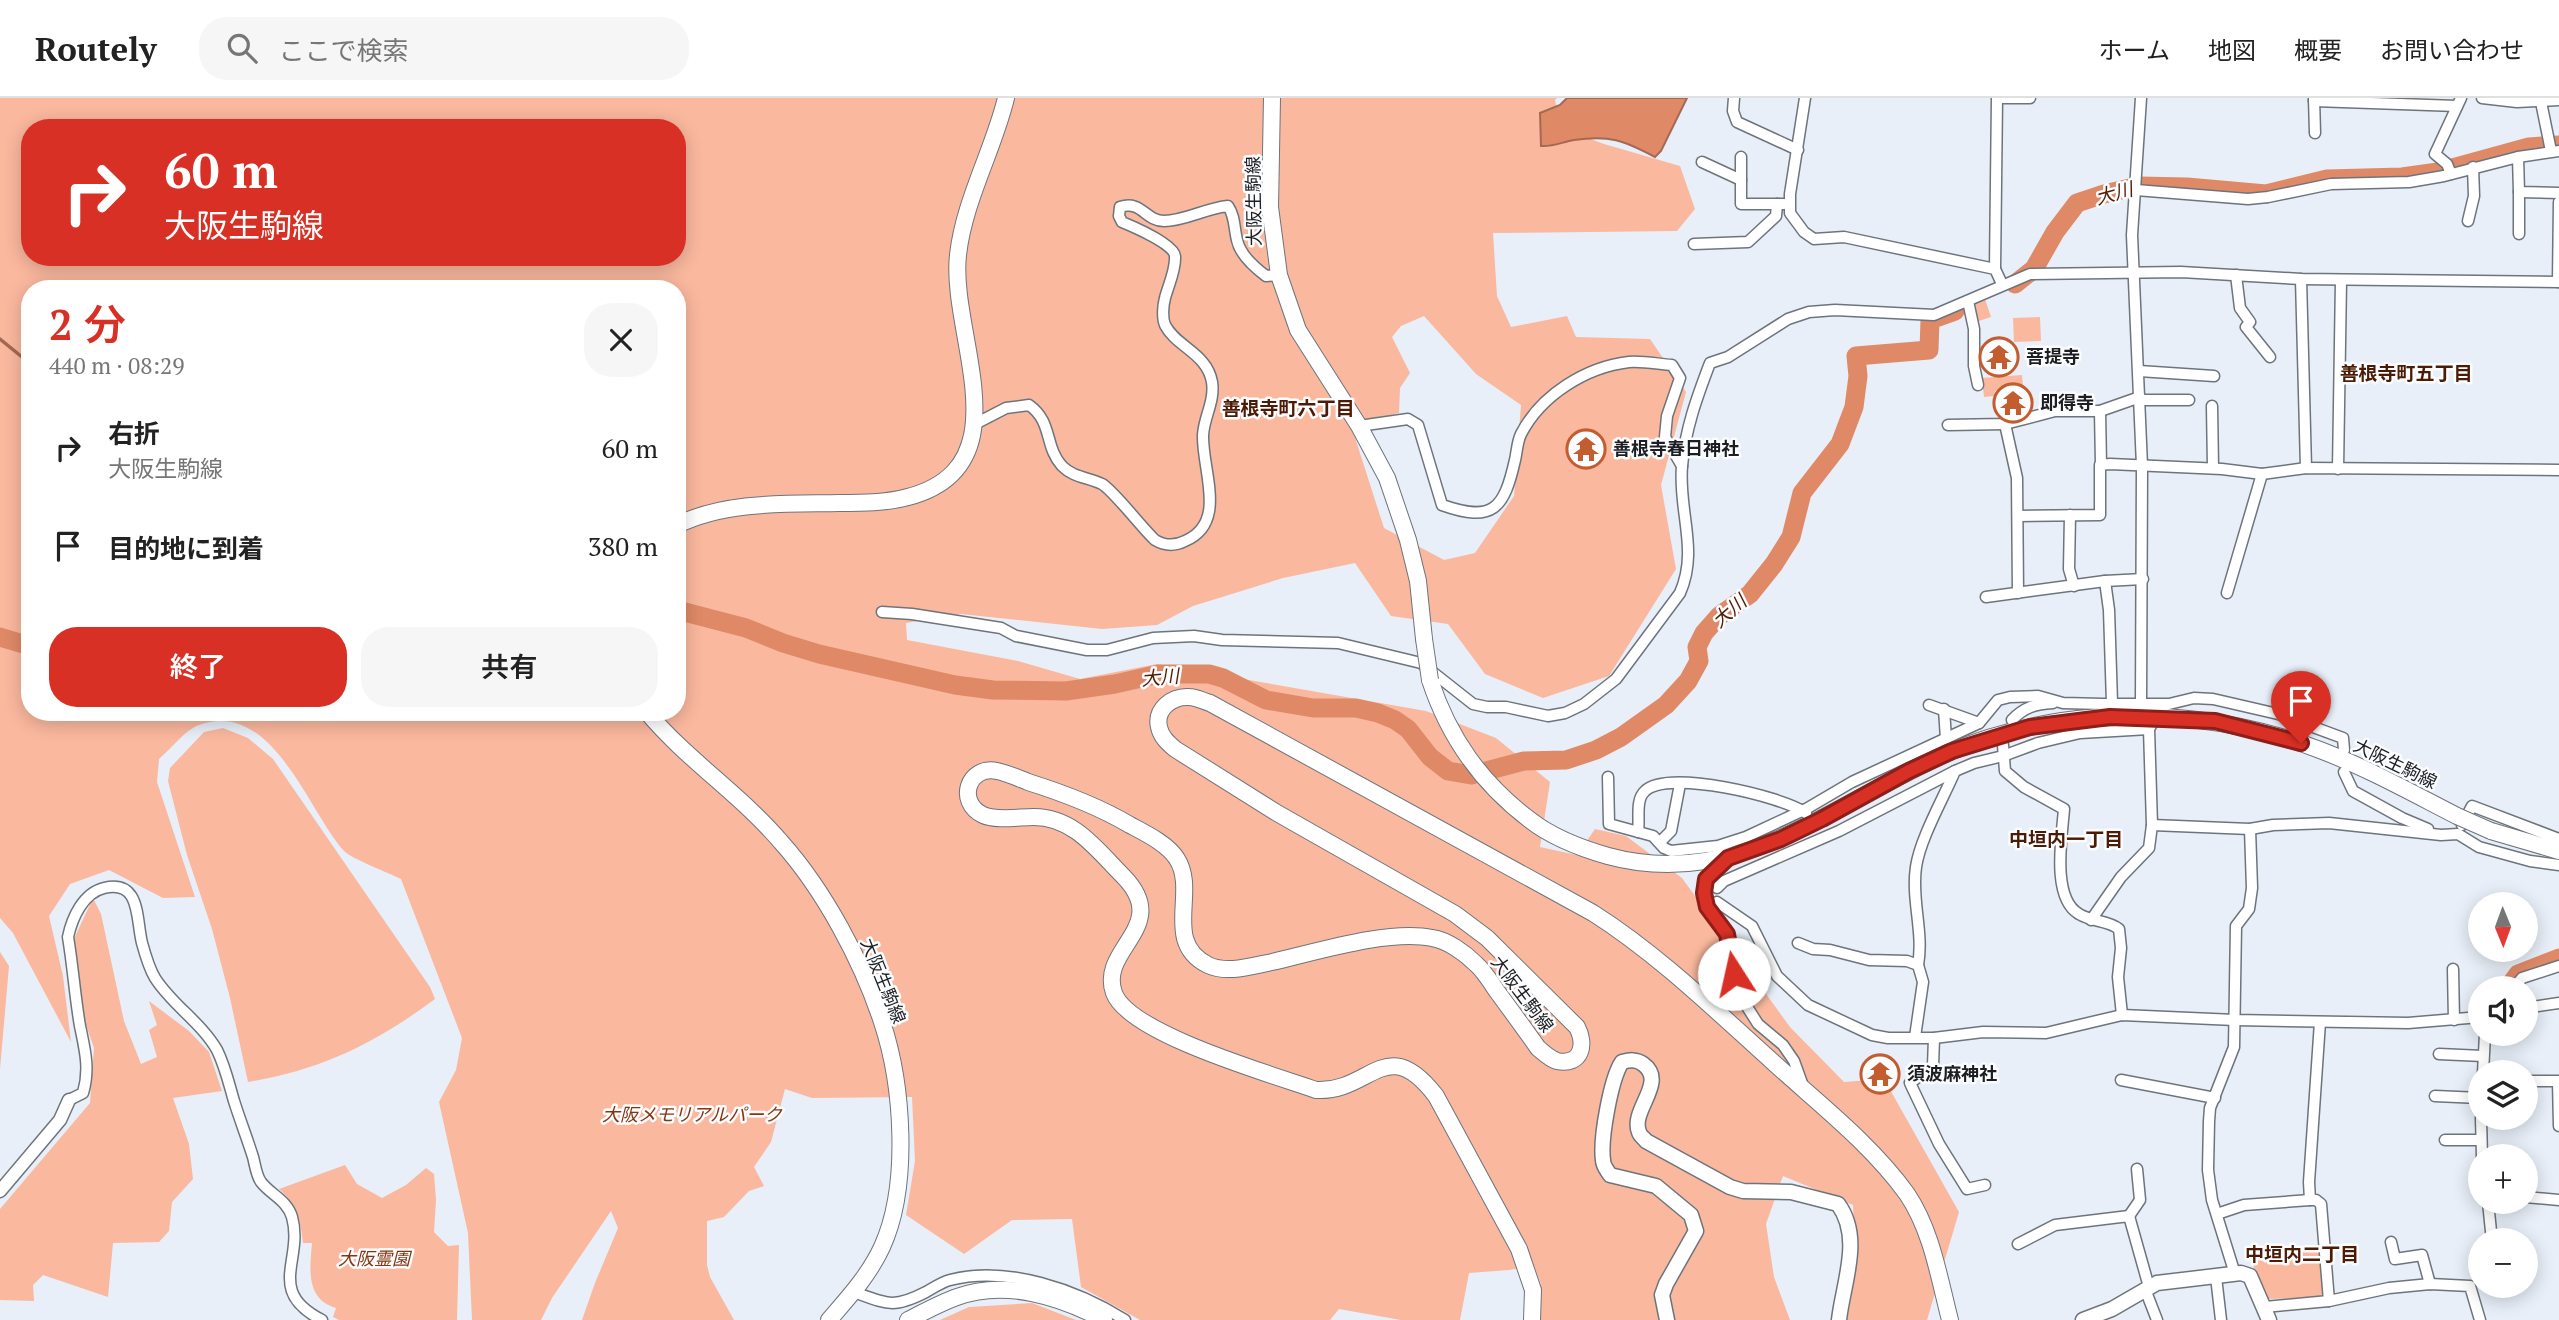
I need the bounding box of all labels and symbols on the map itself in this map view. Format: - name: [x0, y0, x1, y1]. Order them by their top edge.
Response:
- street label: 大阪生駒線: [1240, 156, 1266, 246]
- water label: 大川: [2092, 175, 2137, 210]
- temple icon: 菩提寺: [1978, 336, 2020, 378]
- place label: 菩提寺: [2026, 344, 2080, 368]
- district label: 善根寺町五丁目: [2339, 360, 2473, 385]
- temple icon: 即得寺: [1992, 382, 2034, 424]
- place label: 即得寺: [2040, 390, 2094, 414]
- district label: 善根寺町六丁目: [1221, 395, 1355, 420]
- temple icon: 善根寺春日神社: [1565, 428, 1607, 470]
- place label: 善根寺春日神社: [1613, 436, 1739, 460]
- water label: 大川: [1706, 587, 1753, 633]
- water label: 大川: [1140, 662, 1182, 691]
- pin: [2271, 671, 2331, 743]
- street label: 大阪生駒線: [2350, 733, 2441, 794]
- district label: 中垣内一丁目: [2009, 826, 2123, 851]
- north arrow: [2468, 892, 2538, 962]
- street label: 大阪生駒線: [856, 934, 912, 1027]
- position arrow: [1697, 937, 1771, 1011]
- street label: 大阪生駒線: [1486, 950, 1559, 1037]
- temple icon: 須波麻神社: [1859, 1053, 1901, 1095]
- place label: 須波麻神社: [1907, 1061, 1997, 1085]
- park label: 大阪メモリアルパーク: [602, 1102, 783, 1126]
- district label: 中垣内二丁目: [2245, 1241, 2359, 1266]
- park label: 大阪霊園: [338, 1246, 413, 1270]

